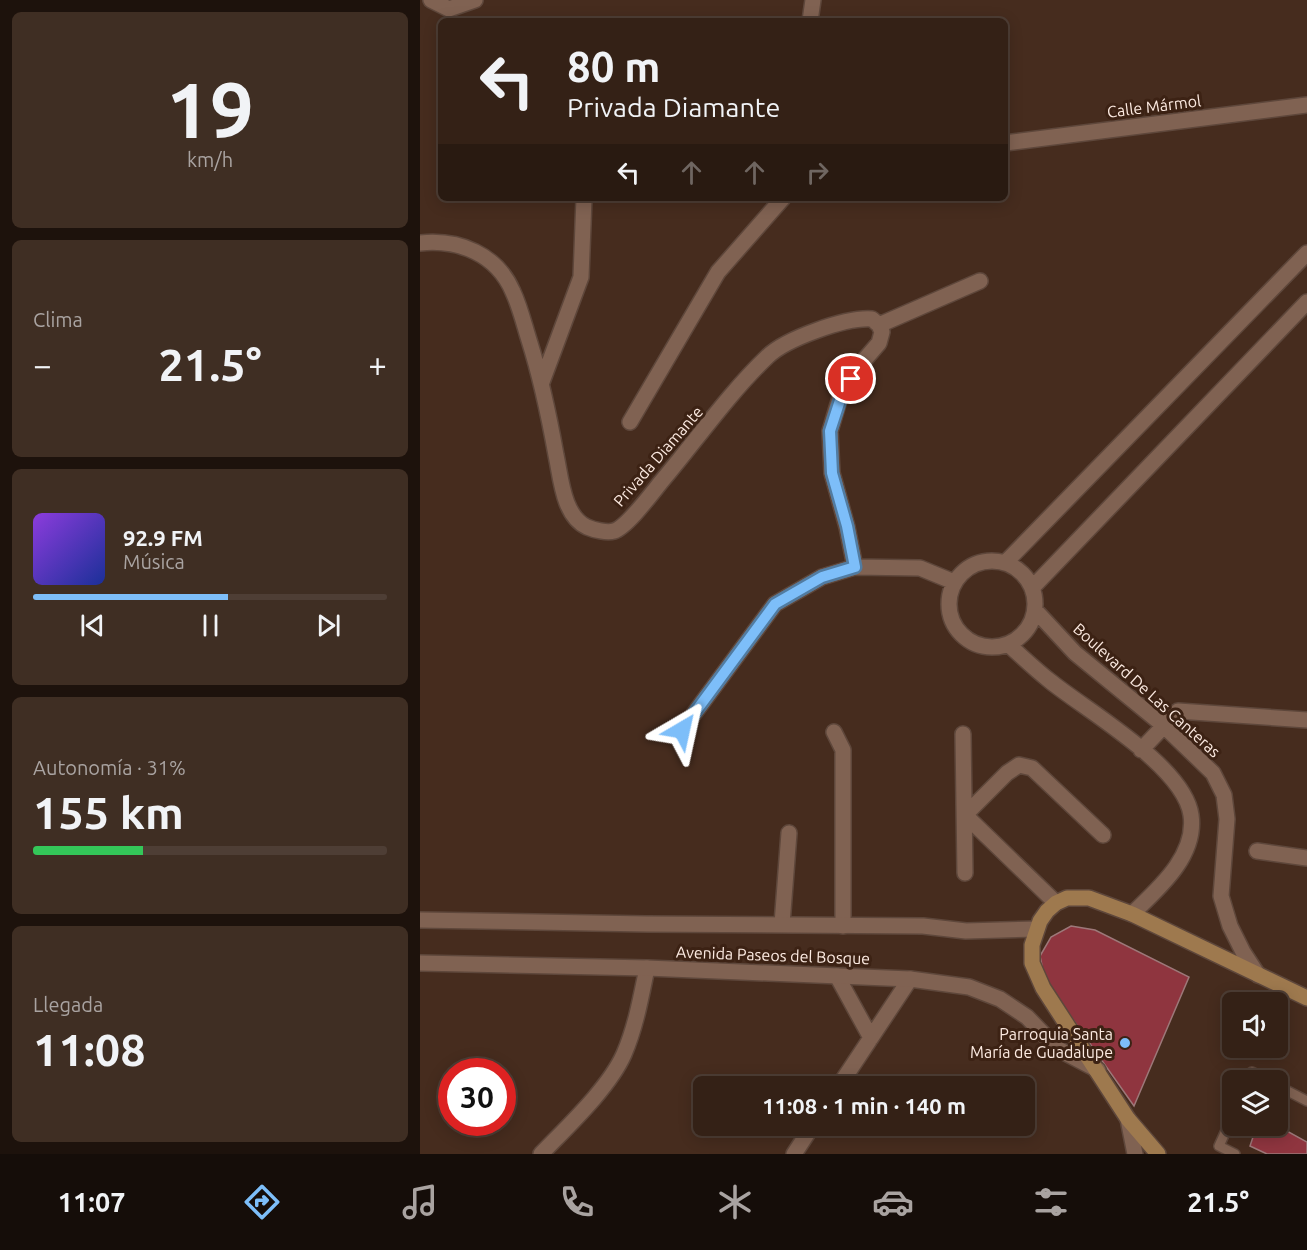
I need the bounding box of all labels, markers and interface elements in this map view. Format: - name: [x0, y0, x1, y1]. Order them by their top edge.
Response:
- icon: left: [468, 42, 546, 120]
- text: 80 m: [567, 43, 661, 90]
- text: 19: [166, 65, 254, 153]
- street label: Calle Mármol: [1106, 91, 1202, 121]
- text: Privada Diamante: [567, 92, 780, 122]
- text: km/h: [187, 148, 233, 171]
- icon: left: [612, 156, 645, 189]
- icon: ahead: [675, 156, 708, 189]
- icon: ahead: [738, 156, 771, 189]
- icon: right: [801, 156, 834, 189]
- text: Clima: [33, 308, 83, 331]
- text: 21.5°: [158, 339, 262, 390]
- text: −: [33, 346, 52, 383]
- text: +: [368, 346, 387, 383]
- pin: [825, 353, 876, 404]
- icon: arrive: [834, 362, 867, 395]
- street label: Privada Diamante: [610, 402, 706, 510]
- text: 92.9 FM: [123, 525, 203, 550]
- text: Música: [123, 550, 185, 573]
- icon: previous: [76, 609, 109, 642]
- icon: pause: [194, 609, 227, 642]
- icon: next: [312, 609, 345, 642]
- street label: Boulevard De Las Canteras: [1070, 619, 1224, 761]
- position arrow: [650, 698, 714, 762]
- text: Autonomía · 31%: [33, 756, 186, 779]
- text: 155 km: [33, 787, 184, 838]
- street label: Avenida Paseos del Bosque: [676, 943, 870, 967]
- map controls: [1222, 992, 1288, 1136]
- button: sound: [1222, 992, 1288, 1058]
- text: Llegada: [33, 993, 103, 1016]
- text: 11:08: [33, 1024, 146, 1075]
- place label: Parroquia Santa María de Guadalupe: [970, 1025, 1113, 1061]
- marker: Parroquia Santa María de Guadalupe: [1118, 1036, 1132, 1050]
- speed limit sign: 30: [438, 1058, 516, 1136]
- button: layers: [1222, 1070, 1288, 1136]
- text: 11:08 · 1 min · 140 m: [762, 1093, 966, 1118]
- icon: directions: [241, 1181, 283, 1223]
- icon: music: [399, 1181, 441, 1223]
- icon: phone: [556, 1181, 598, 1223]
- icon: climate: [714, 1181, 756, 1223]
- icon: car: [872, 1181, 914, 1223]
- icon: filters: [1030, 1181, 1072, 1223]
- text: 11:07: [58, 1187, 125, 1217]
- text: 21.5°: [1187, 1187, 1249, 1217]

